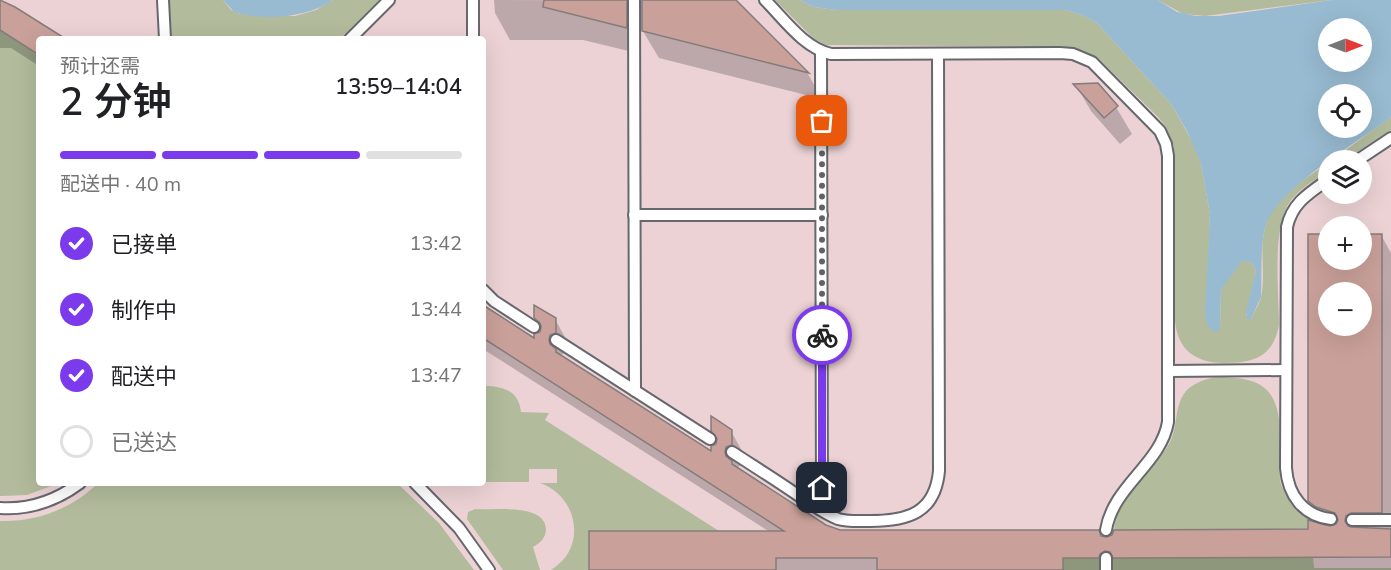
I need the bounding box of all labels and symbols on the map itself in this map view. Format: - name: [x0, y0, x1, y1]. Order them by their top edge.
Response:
- north arrow: [1318, 18, 1372, 72]
- pin: [796, 95, 847, 146]
- courier: [792, 305, 852, 365]
- pin: [796, 462, 847, 513]

